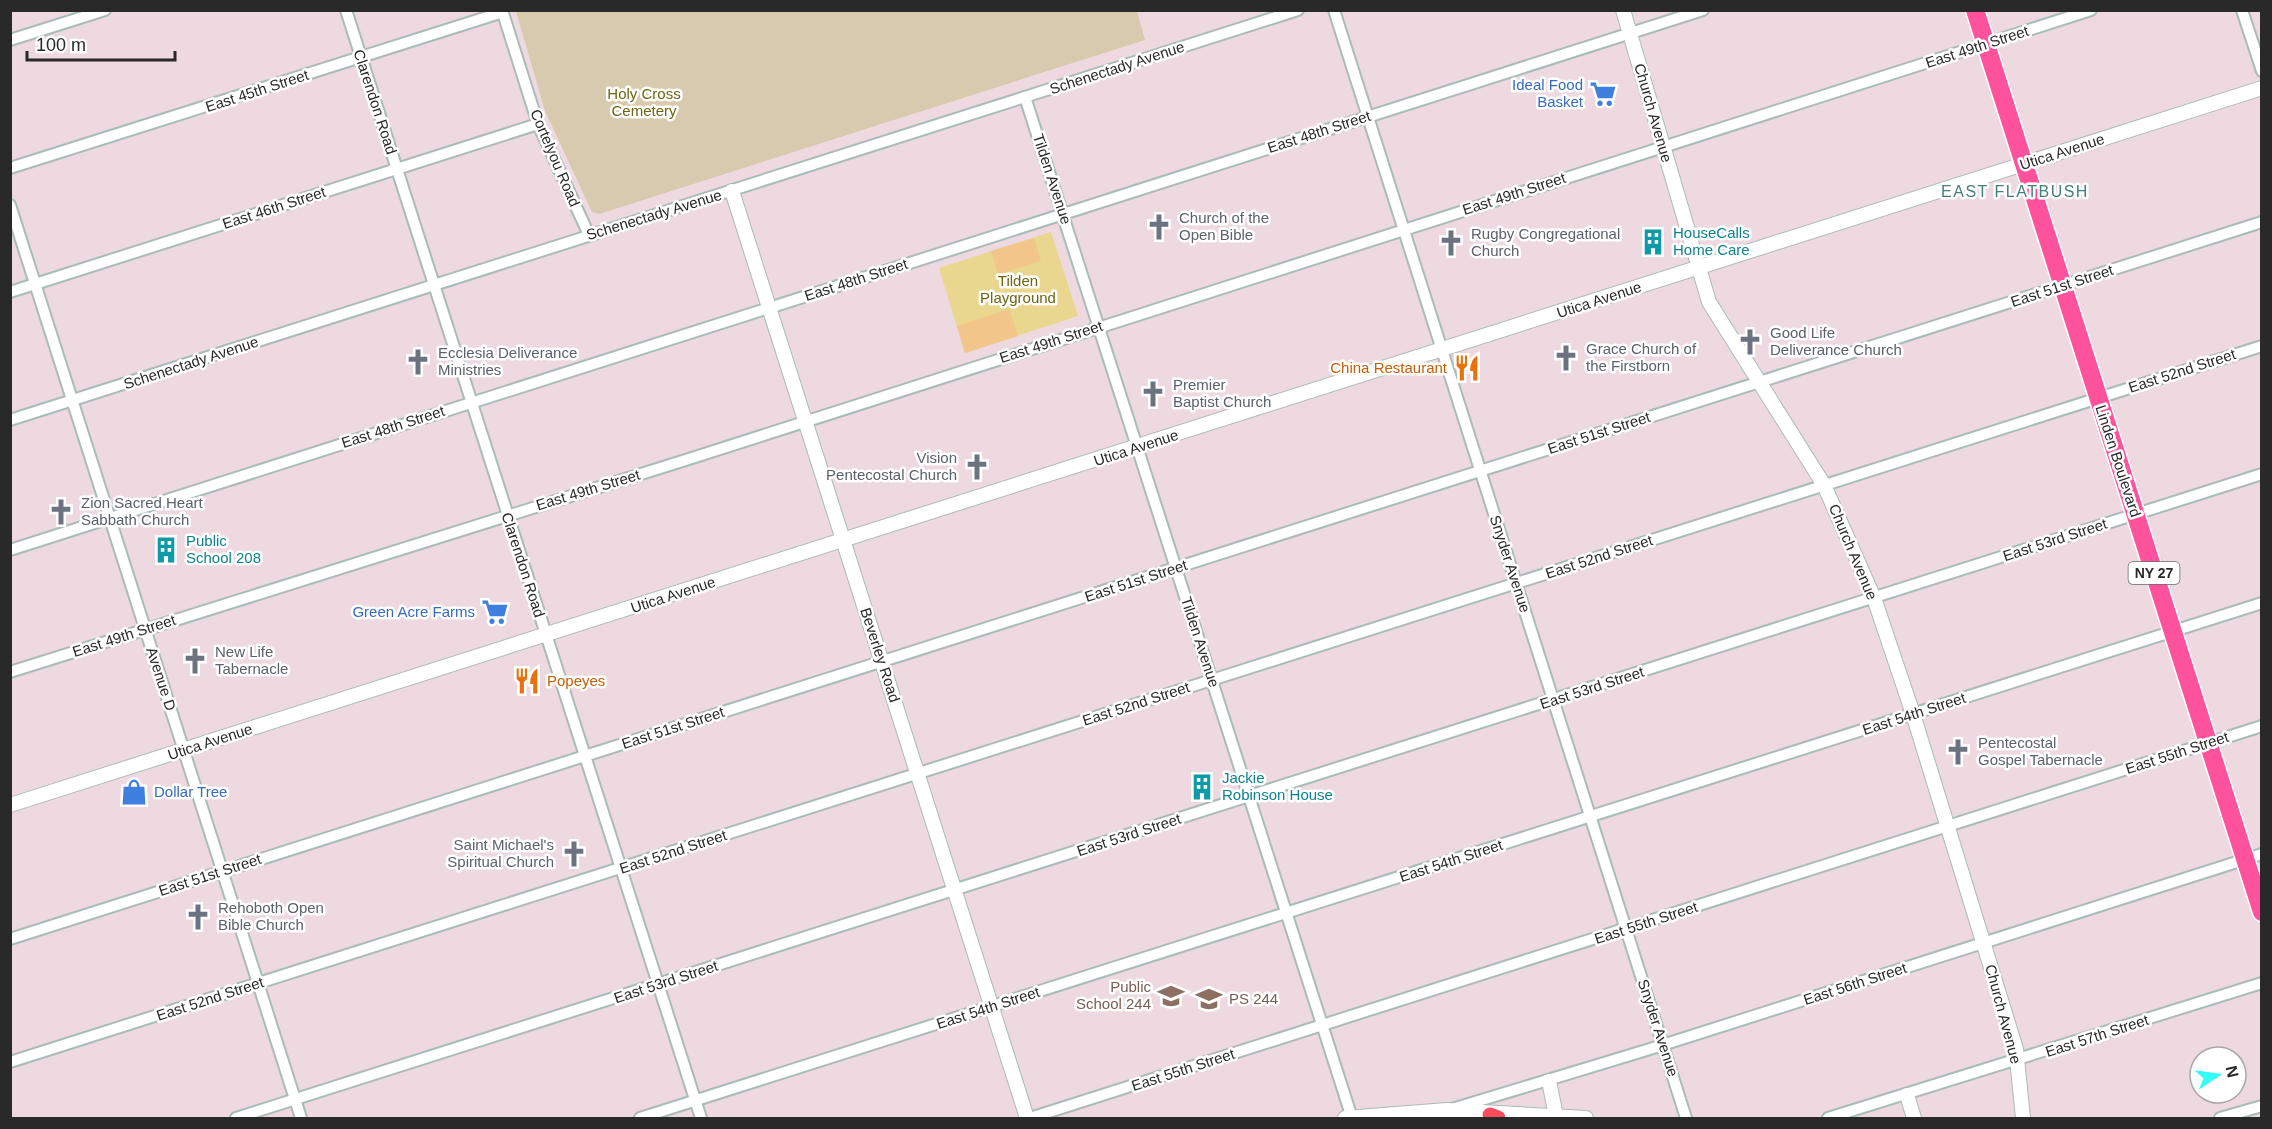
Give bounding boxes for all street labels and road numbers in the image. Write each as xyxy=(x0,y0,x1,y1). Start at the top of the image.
street label: East 49th Street xyxy=(1923,22,2031,71)
street label: Schenectady Avenue xyxy=(1047,38,1186,97)
street label: Clarendon Road xyxy=(351,47,400,156)
street label: Church Avenue xyxy=(1631,61,1676,164)
street label: East 45th Street xyxy=(203,66,311,115)
street label: Cortelyou Road xyxy=(527,107,584,209)
street label: East 48th Street xyxy=(1265,107,1373,156)
street label: Utica Avenue xyxy=(2017,130,2106,173)
street label: Tilden Avenue xyxy=(1030,131,1075,226)
street label: East 49th Street xyxy=(1460,169,1568,218)
street label: East 46th Street xyxy=(220,183,328,232)
street label: Schenectady Avenue xyxy=(584,186,724,243)
street label: East 48th Street xyxy=(802,255,910,304)
street label: East 51st Street xyxy=(2008,261,2116,310)
street label: Utica Avenue xyxy=(1554,278,1643,321)
street label: East 49th Street xyxy=(997,317,1105,366)
street label: Schenectady Avenue xyxy=(121,333,260,392)
street label: East 52nd Street xyxy=(2126,345,2238,396)
street label: East 48th Street xyxy=(339,402,447,451)
street label: Linden Boulevard xyxy=(2092,403,2145,519)
street label: East 51st Street xyxy=(1545,408,1653,457)
street label: Utica Avenue xyxy=(1091,426,1180,469)
street label: East 49th Street xyxy=(534,465,643,513)
street label: Church Avenue xyxy=(1826,501,1881,602)
street label: Clarendon Road xyxy=(499,510,548,619)
street label: Snyder Avenue xyxy=(1487,513,1534,615)
street label: East 53rd Street xyxy=(2001,514,2110,564)
street label: East 52nd Street xyxy=(1543,531,1655,582)
street label: East 51st Street xyxy=(1082,556,1190,605)
road number: NY 27 xyxy=(2128,562,2180,584)
street label: Utica Avenue xyxy=(628,573,717,616)
street label: Tilden Avenue xyxy=(1178,594,1223,689)
street label: Beverley Road xyxy=(857,605,904,704)
street label: East 49th Street xyxy=(70,611,178,660)
street label: Avenue D xyxy=(143,645,180,713)
street label: East 53rd Street xyxy=(1538,662,1647,712)
street label: East 52nd Street xyxy=(1080,678,1192,729)
street label: East 54th Street xyxy=(1860,689,1968,738)
street label: East 51st Street xyxy=(619,703,727,752)
street label: Utica Avenue xyxy=(165,720,254,763)
street label: East 55th Street xyxy=(2123,728,2231,777)
street label: East 53rd Street xyxy=(1075,809,1184,859)
street label: East 52nd Street xyxy=(617,826,729,877)
street label: East 54th Street xyxy=(1397,836,1505,885)
street label: East 51st Street xyxy=(156,850,264,899)
street label: East 55th Street xyxy=(1592,898,1700,947)
street label: East 53rd Street xyxy=(612,956,721,1006)
street label: East 56th Street xyxy=(1801,959,1909,1008)
street label: Church Avenue xyxy=(1982,962,2025,1065)
street label: East 52nd Street xyxy=(154,973,266,1024)
street label: Snyder Avenue xyxy=(1635,977,1682,1079)
street label: East 54th Street xyxy=(934,983,1042,1032)
street label: East 57th Street xyxy=(2043,1011,2151,1060)
street label: East 55th Street xyxy=(1129,1045,1237,1094)

